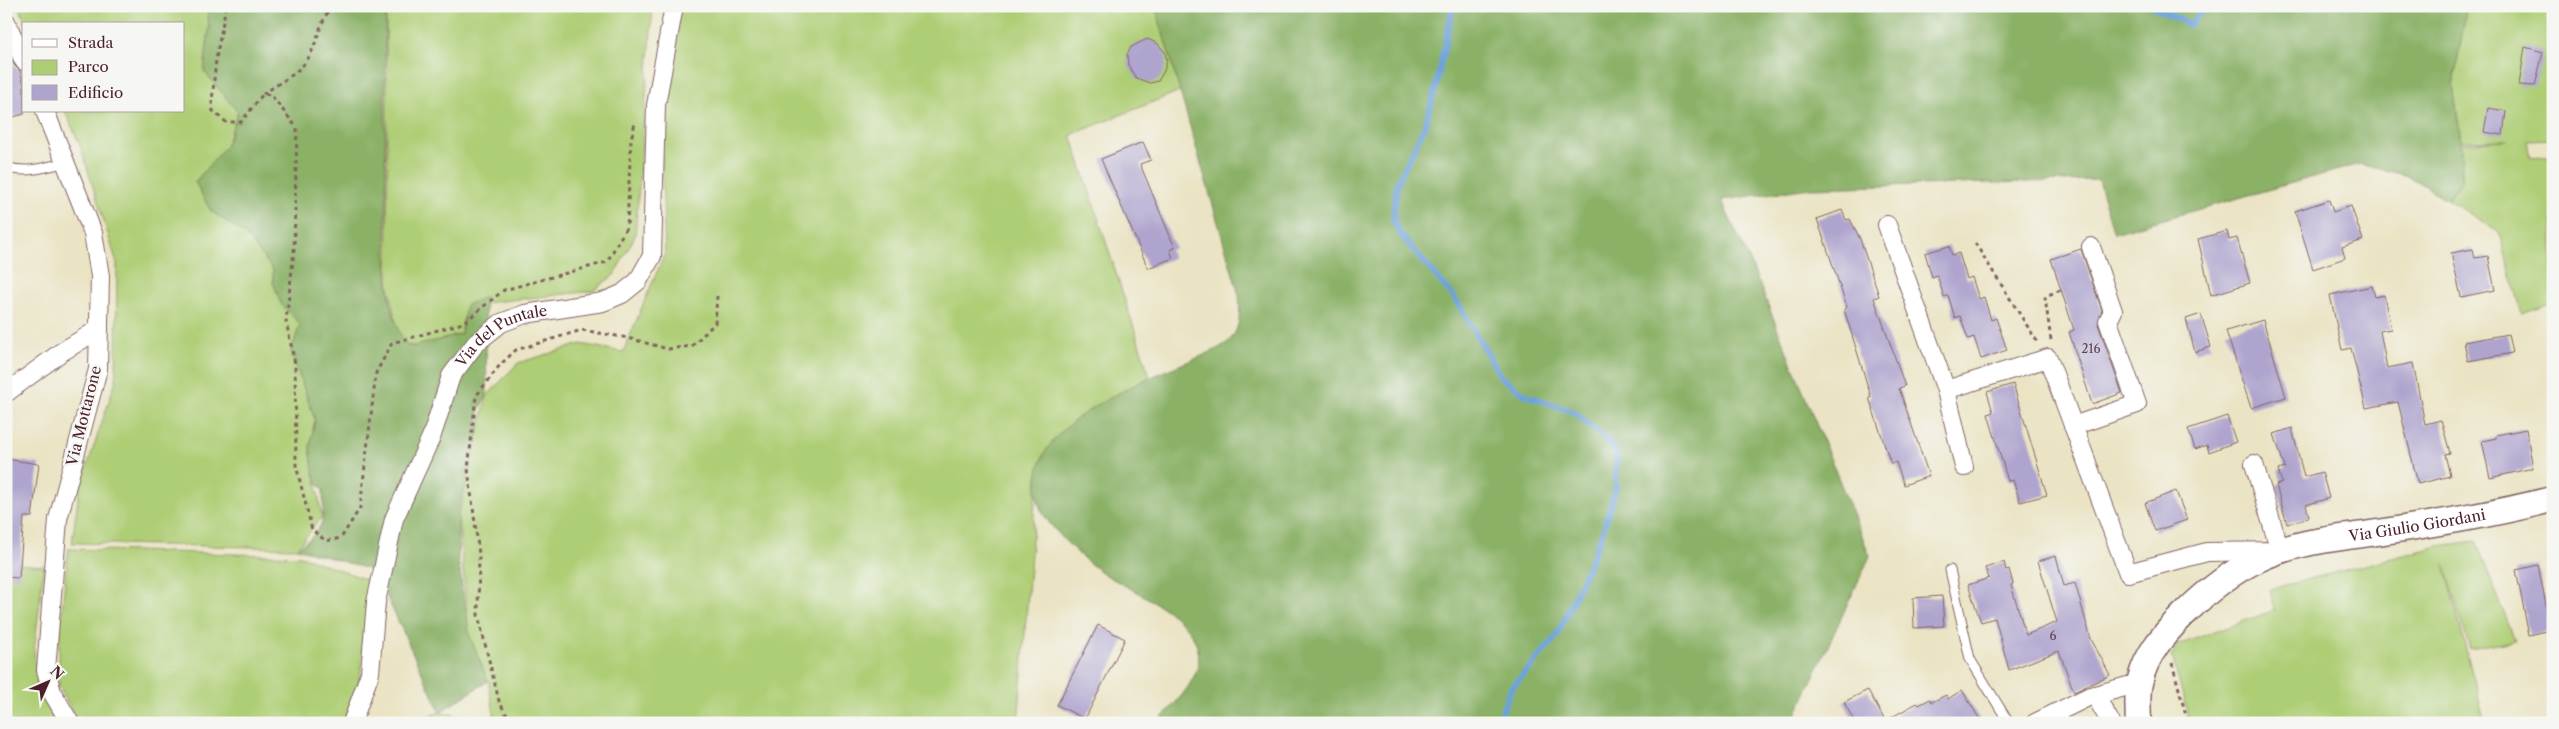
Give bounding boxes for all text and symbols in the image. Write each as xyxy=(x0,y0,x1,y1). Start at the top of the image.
legend xyxy=(22,22,185,112)
text: Strada xyxy=(68,33,114,52)
text: Parco xyxy=(68,57,109,76)
text: Edificio xyxy=(68,83,123,102)
street label: Via del Puntale xyxy=(451,301,548,371)
house number: 216 xyxy=(2082,341,2100,356)
street label: Via Mottarone xyxy=(62,364,105,469)
street label: Via Giulio Giordani xyxy=(2346,504,2487,545)
house number: 6 xyxy=(2049,628,2057,643)
north arrow xyxy=(22,656,72,706)
text: N xyxy=(47,662,68,683)

